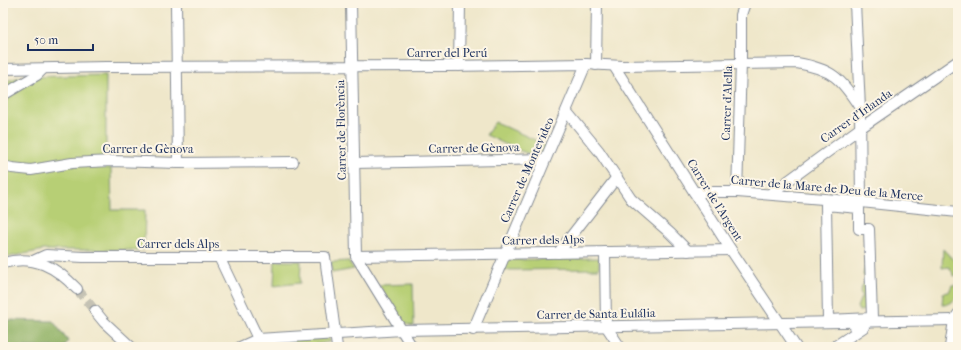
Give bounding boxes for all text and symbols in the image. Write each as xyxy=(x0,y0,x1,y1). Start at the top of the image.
scale bar xyxy=(28,26,93,52)
text: 50 m xyxy=(34,33,58,47)
street label: Carrer del Perú xyxy=(407,46,487,60)
street label: Carrer d'Alella xyxy=(719,65,735,141)
street label: Carrer de Florència xyxy=(333,79,349,180)
street label: Carrer d'Irlanda xyxy=(818,86,895,146)
street label: Carrer de Montevideo xyxy=(497,115,557,225)
street label: Carrer de Gènova xyxy=(428,140,520,156)
street label: Carrer de Gènova xyxy=(102,142,194,156)
street label: Carrer de l'Argent xyxy=(684,156,746,244)
street label: Carrer de la Mare de Deu de la Merce xyxy=(730,173,924,203)
street label: Carrer dels Alps xyxy=(502,232,585,248)
street label: Carrer dels Alps xyxy=(137,237,220,251)
street label: Carrer de Santa Eulália xyxy=(536,306,656,322)

